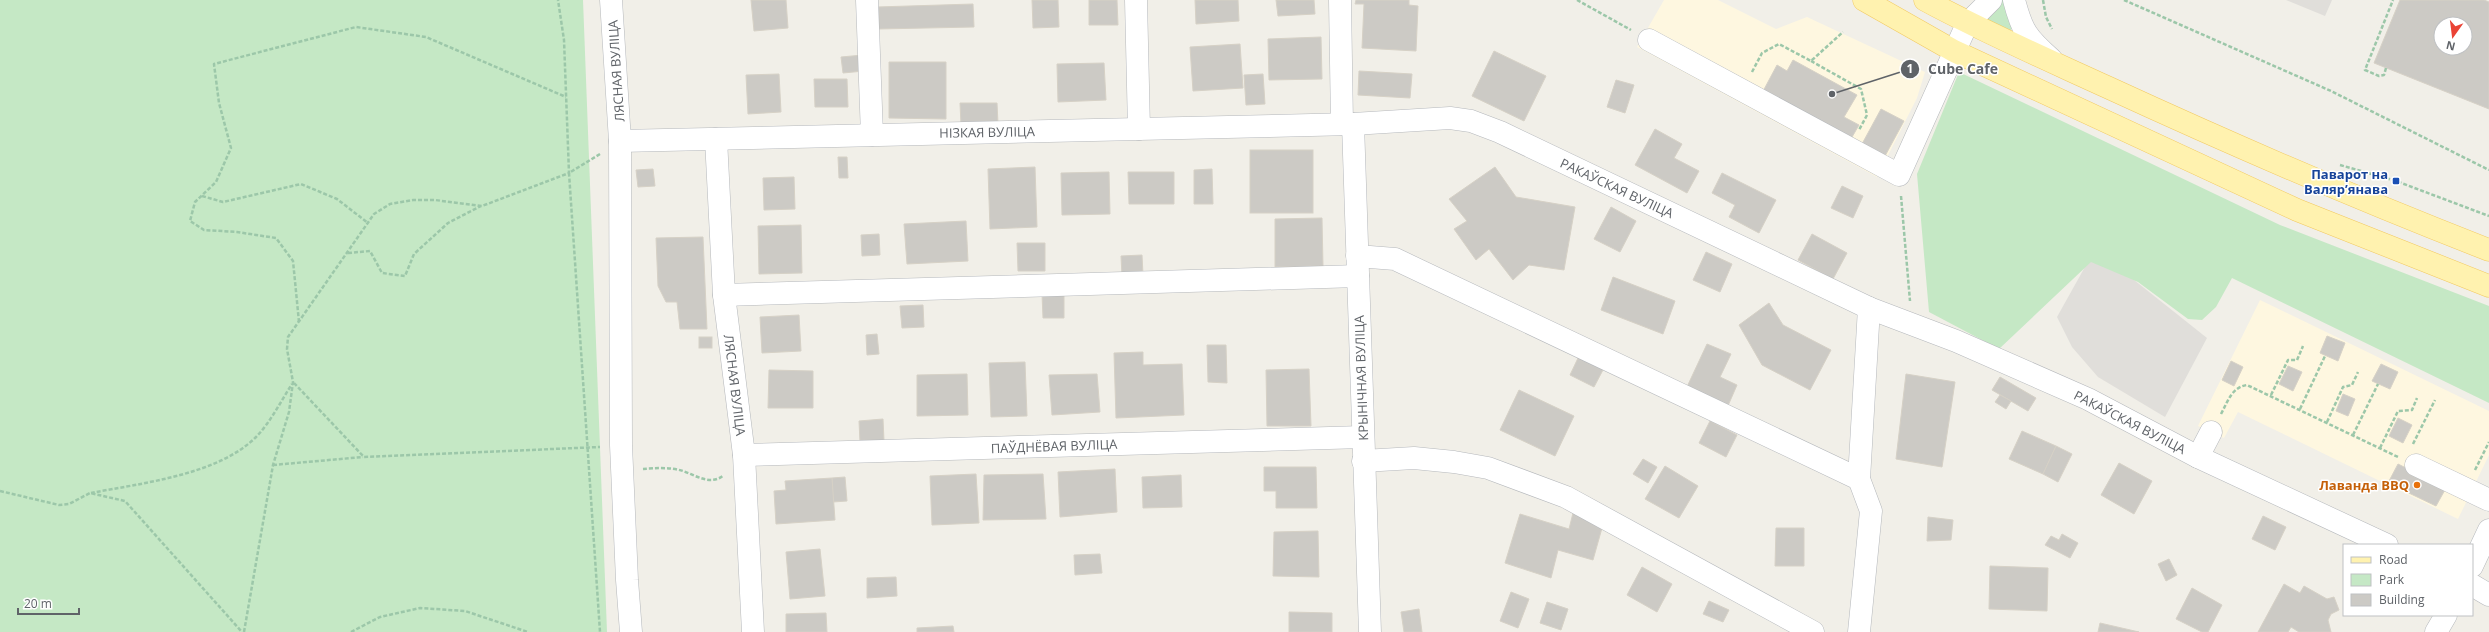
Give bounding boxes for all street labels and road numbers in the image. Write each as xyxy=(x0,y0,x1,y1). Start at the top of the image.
street label: ЛЯСНАЯ ВУЛІЦА xyxy=(603,19,629,122)
street label: НІЗКАЯ ВУЛІЦА xyxy=(939,122,1036,142)
street label: РАКАЎСКАЯ ВУЛІЦА xyxy=(1557,154,1677,223)
street label: КРЫНІЧНАЯ ВУЛІЦА xyxy=(1350,314,1372,441)
street label: ЛЯСНАЯ ВУЛІЦА xyxy=(720,333,750,437)
street label: РАКАЎСКАЯ ВУЛІЦА xyxy=(2071,386,2190,458)
street label: ПАЎДНЁВАЯ ВУЛІЦА xyxy=(990,435,1118,457)

